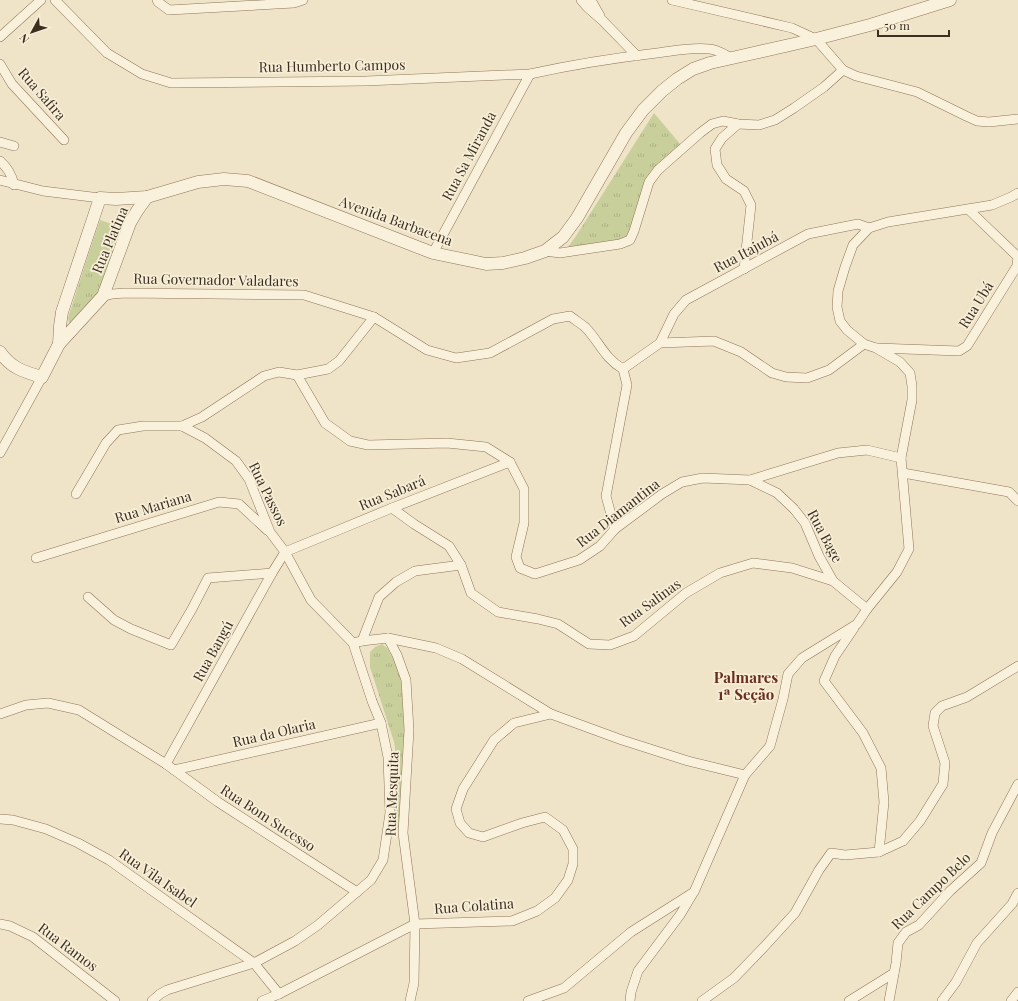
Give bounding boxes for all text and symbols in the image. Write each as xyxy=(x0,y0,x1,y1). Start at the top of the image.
north arrow xyxy=(12,12,52,52)
scale bar xyxy=(878,12,949,38)
text: 50 m xyxy=(884,17,910,33)
text: N xyxy=(16,31,32,47)
street label: Rua Humberto Campos xyxy=(258,55,406,76)
street label: Rua Safira xyxy=(14,63,71,124)
street label: Rua Sa Miranda xyxy=(437,108,500,204)
street label: Avenida Barbacena xyxy=(336,191,455,250)
street label: Rua Platina xyxy=(87,203,132,276)
street label: Rua Itajubá xyxy=(710,227,782,277)
street label: Rua Governador Valadares xyxy=(133,269,299,290)
street label: Rua Ubá xyxy=(954,278,997,332)
street label: Rua Passos xyxy=(245,459,292,529)
street label: Rua Sabará xyxy=(356,471,428,514)
street label: Rua Diamantina xyxy=(572,474,663,551)
street label: Rua Mariana xyxy=(112,486,194,527)
street label: Rua Bage xyxy=(804,506,847,566)
street label: Rua Salinas xyxy=(615,574,684,631)
street label: Rua Bangú xyxy=(188,617,237,685)
district label: Palmares 1ª Seção xyxy=(714,667,778,704)
street label: Rua da Olaria xyxy=(231,714,317,751)
street label: Rua Mesquita xyxy=(381,751,402,837)
street label: Rua Bom Sucesso xyxy=(217,780,320,856)
street label: Rua Vila Isabel xyxy=(116,844,201,911)
street label: Rua Campo Belo xyxy=(887,848,975,933)
street label: Rua Colatina xyxy=(433,893,515,918)
street label: Rua Ramos xyxy=(35,918,102,975)

